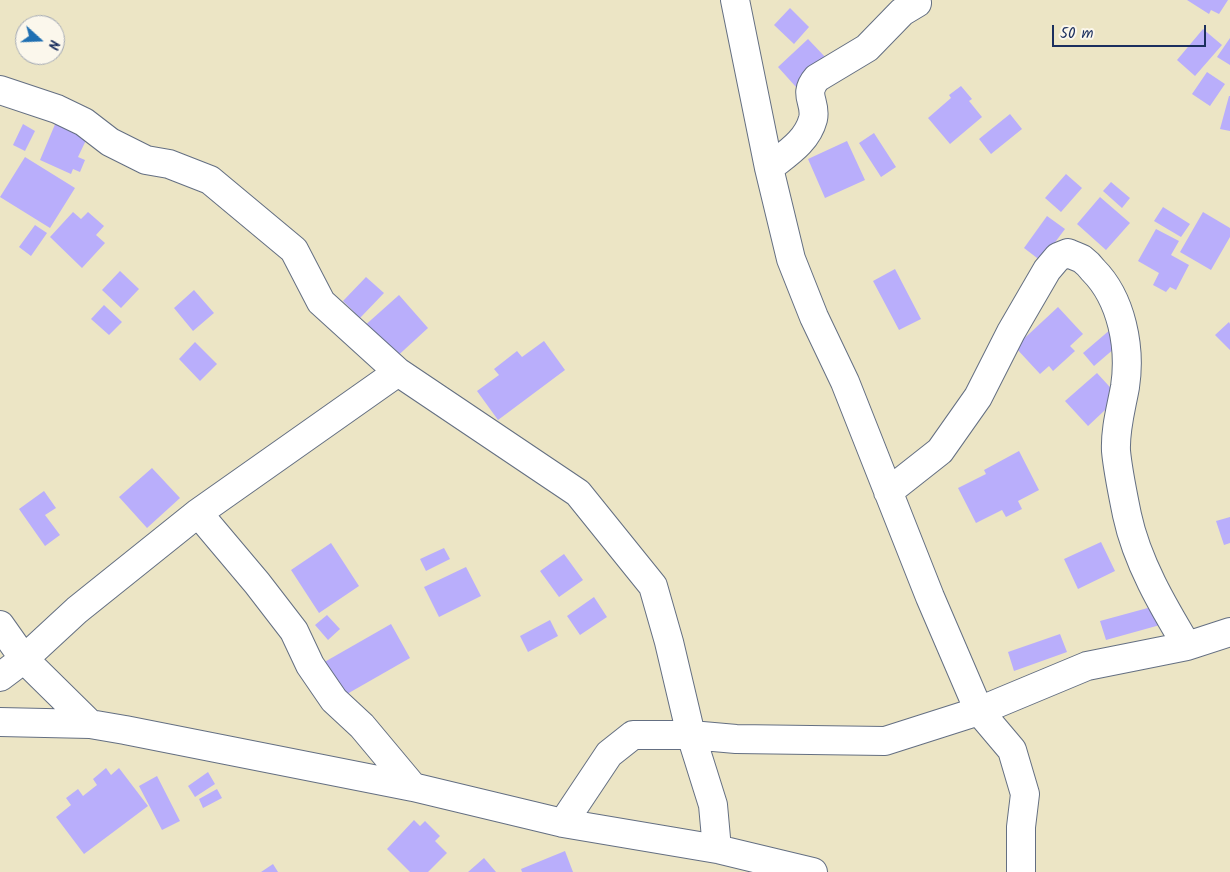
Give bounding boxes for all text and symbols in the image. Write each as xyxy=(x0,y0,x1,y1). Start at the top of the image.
north arrow xyxy=(15,15,65,65)
scale bar xyxy=(1055,15,1209,47)
text: 50 m xyxy=(1060,22,1094,46)
text: N xyxy=(41,37,65,53)

